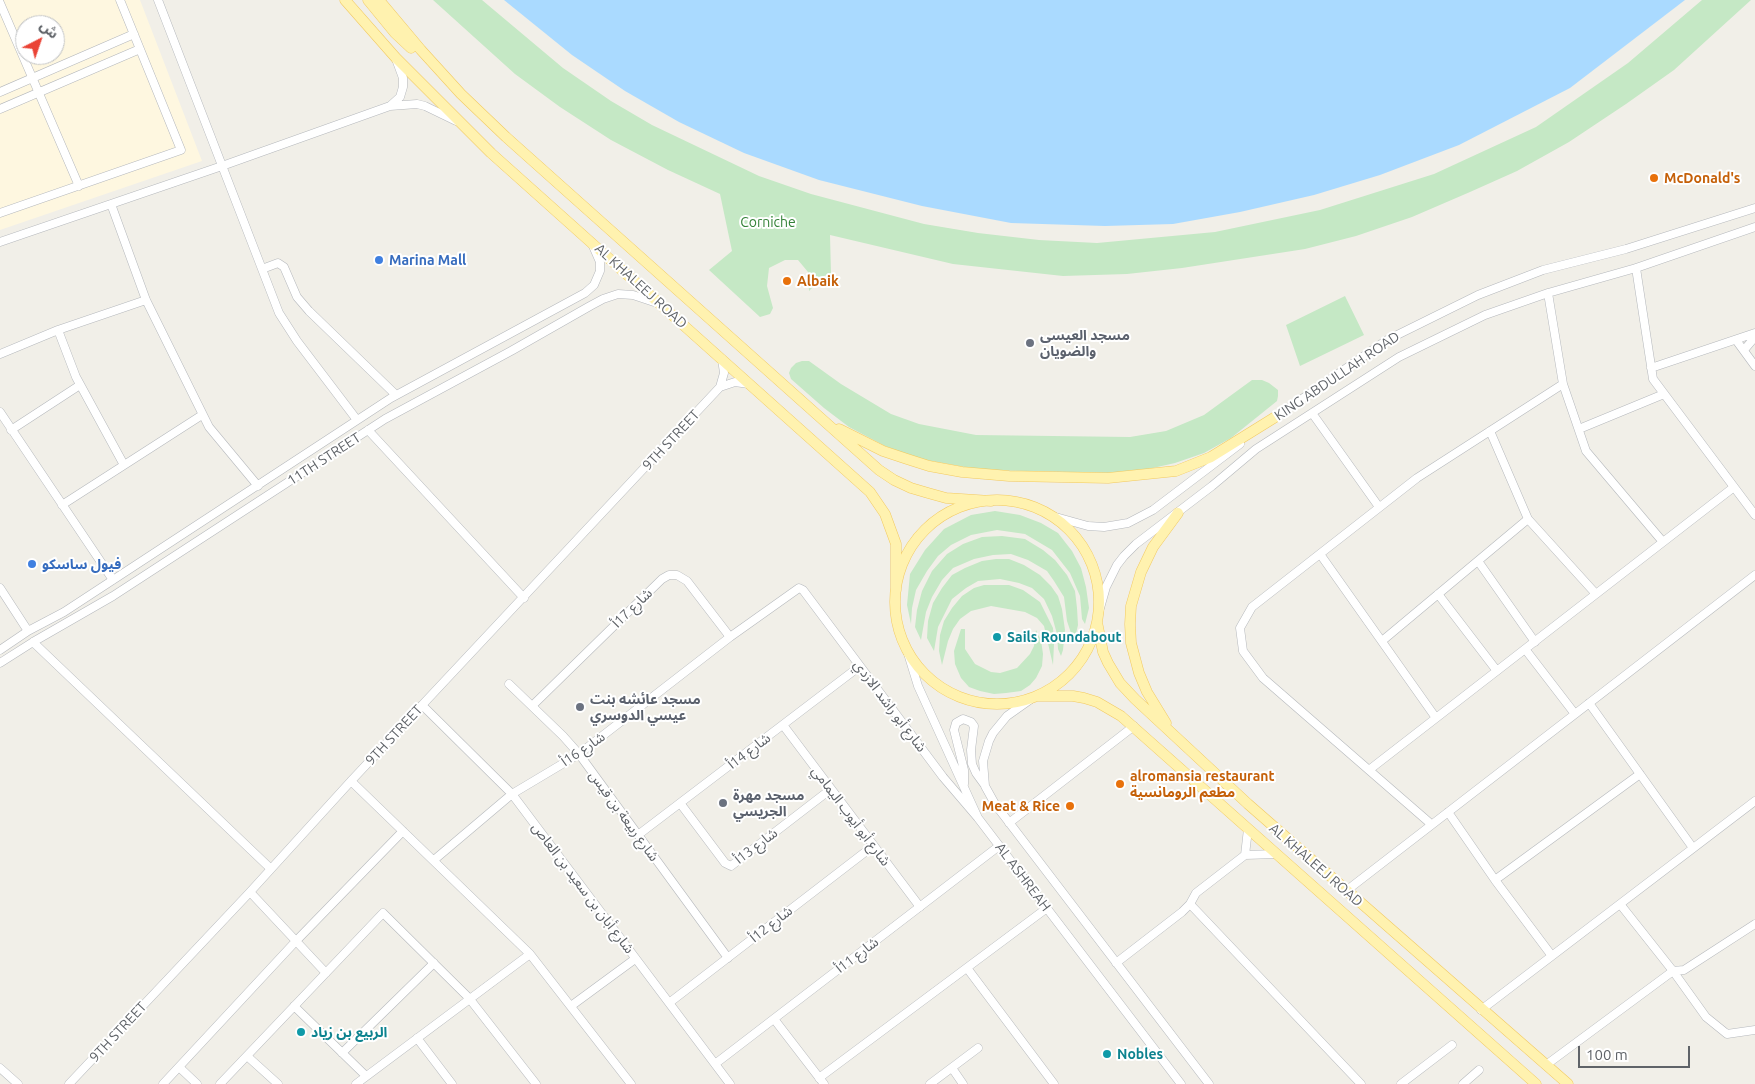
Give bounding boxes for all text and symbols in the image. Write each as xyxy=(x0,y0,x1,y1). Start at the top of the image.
north arrow xyxy=(15,15,65,65)
text: ش xyxy=(37,17,62,42)
place label: McDonald's xyxy=(1664,170,1740,186)
marker: McDonald's xyxy=(1648,172,1660,184)
park label: Corniche xyxy=(740,214,796,230)
street label: AL KHALEEJ ROAD xyxy=(591,240,691,332)
place label: Marina Mall xyxy=(389,252,466,268)
marker: Marina Mall xyxy=(373,254,385,266)
place label: Albaik xyxy=(797,273,839,289)
marker: Albaik xyxy=(781,275,793,287)
place label: مسجد العيسى والضويان xyxy=(1040,327,1130,360)
street label: KING ABDULLAH ROAD xyxy=(1271,328,1403,424)
marker: مسجد العيسى والضويان xyxy=(1024,337,1036,349)
street label: 9TH STREET xyxy=(639,406,703,474)
street label: 11TH STREET xyxy=(284,429,364,489)
place label: فيول ساسكو xyxy=(42,556,121,572)
marker: فيول ساسكو xyxy=(26,558,38,570)
street label: شارع 17أ xyxy=(608,585,656,631)
place label: Sails Roundabout xyxy=(1007,629,1121,645)
marker: Sails Roundabout xyxy=(991,631,1003,643)
street label: شارع أبو راشد الازدي xyxy=(850,657,930,755)
place label: مسجد عائشه بنت عيسي الدوسري xyxy=(590,691,701,724)
street label: 9TH STREET xyxy=(362,701,426,769)
marker: مسجد عائشه بنت عيسي الدوسري xyxy=(574,701,586,713)
street label: شارع 16أ xyxy=(558,728,608,770)
street label: شارع 14أ xyxy=(724,729,774,773)
street label: شارع أبو أيوب اليمامي xyxy=(808,763,894,869)
street label: شارع ربيعة بن قيس xyxy=(585,767,663,865)
place label: alromansia restaurant مطعم الرومانسية xyxy=(1130,768,1275,800)
marker: alromansia restaurant مطعم الرومانسية xyxy=(1114,778,1126,790)
place label: مسجد مهرة الجريسي xyxy=(733,787,804,820)
marker: مسجد مهرة الجريسي xyxy=(717,797,729,809)
place label: Meat & Rice xyxy=(982,798,1060,814)
marker: Meat & Rice xyxy=(1064,800,1076,812)
street label: شارع أبان بن سعيد بن العاص xyxy=(528,819,638,957)
street label: AL KHALEEJ ROAD xyxy=(1266,820,1366,910)
street label: شارع 13أ xyxy=(731,824,781,868)
street label: AL ASHREAH xyxy=(992,839,1054,915)
street label: شارع 12أ xyxy=(746,902,796,946)
street label: شارع 11أ xyxy=(832,933,882,977)
street label: 9TH STREET xyxy=(86,998,150,1066)
place label: الربيع بن زياد xyxy=(311,1024,387,1040)
marker: الربيع بن زياد xyxy=(295,1026,307,1038)
scale bar xyxy=(1580,1036,1692,1068)
place label: Nobles xyxy=(1117,1046,1163,1062)
text: 100 m xyxy=(1586,1046,1628,1063)
marker: Nobles xyxy=(1101,1048,1113,1060)

